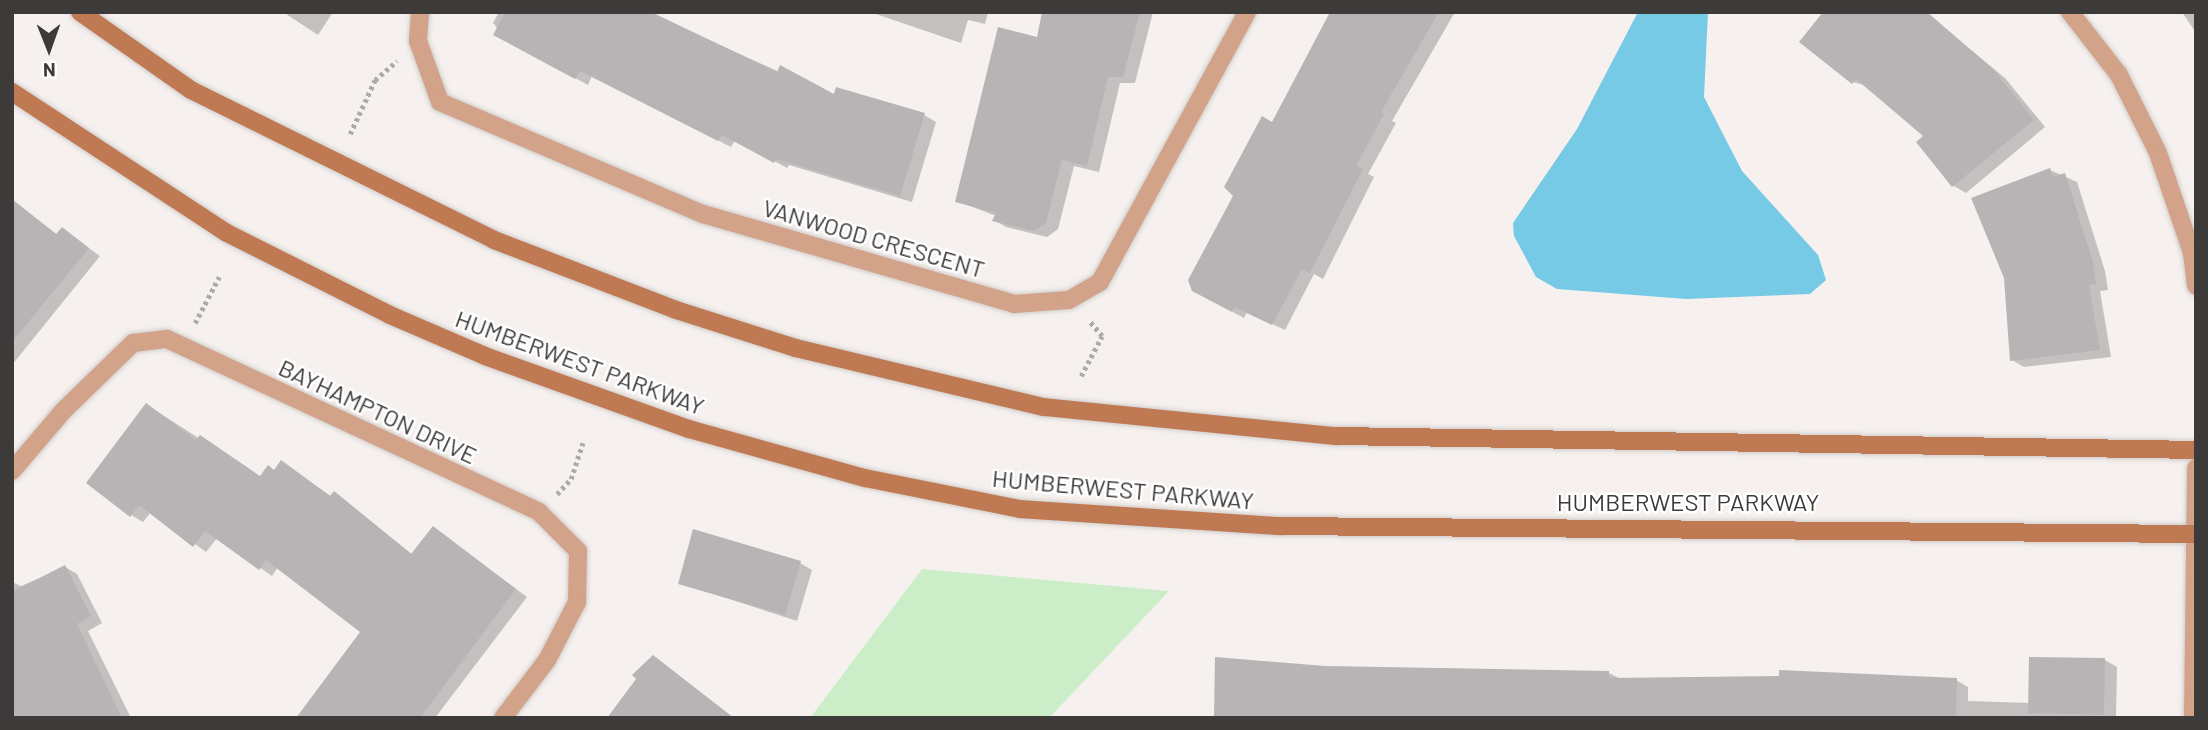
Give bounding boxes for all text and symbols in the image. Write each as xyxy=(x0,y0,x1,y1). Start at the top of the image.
north arrow xyxy=(14,14,84,84)
text: N xyxy=(43,59,56,82)
street label: VANWOOD CRESCENT xyxy=(760,193,988,283)
street label: HUMBERWEST PARKWAY xyxy=(452,304,708,420)
street label: BAYHAMPTON DRIVE xyxy=(274,352,482,470)
street label: HUMBERWEST PARKWAY xyxy=(991,463,1255,515)
street label: HUMBERWEST PARKWAY xyxy=(1557,488,1819,516)

